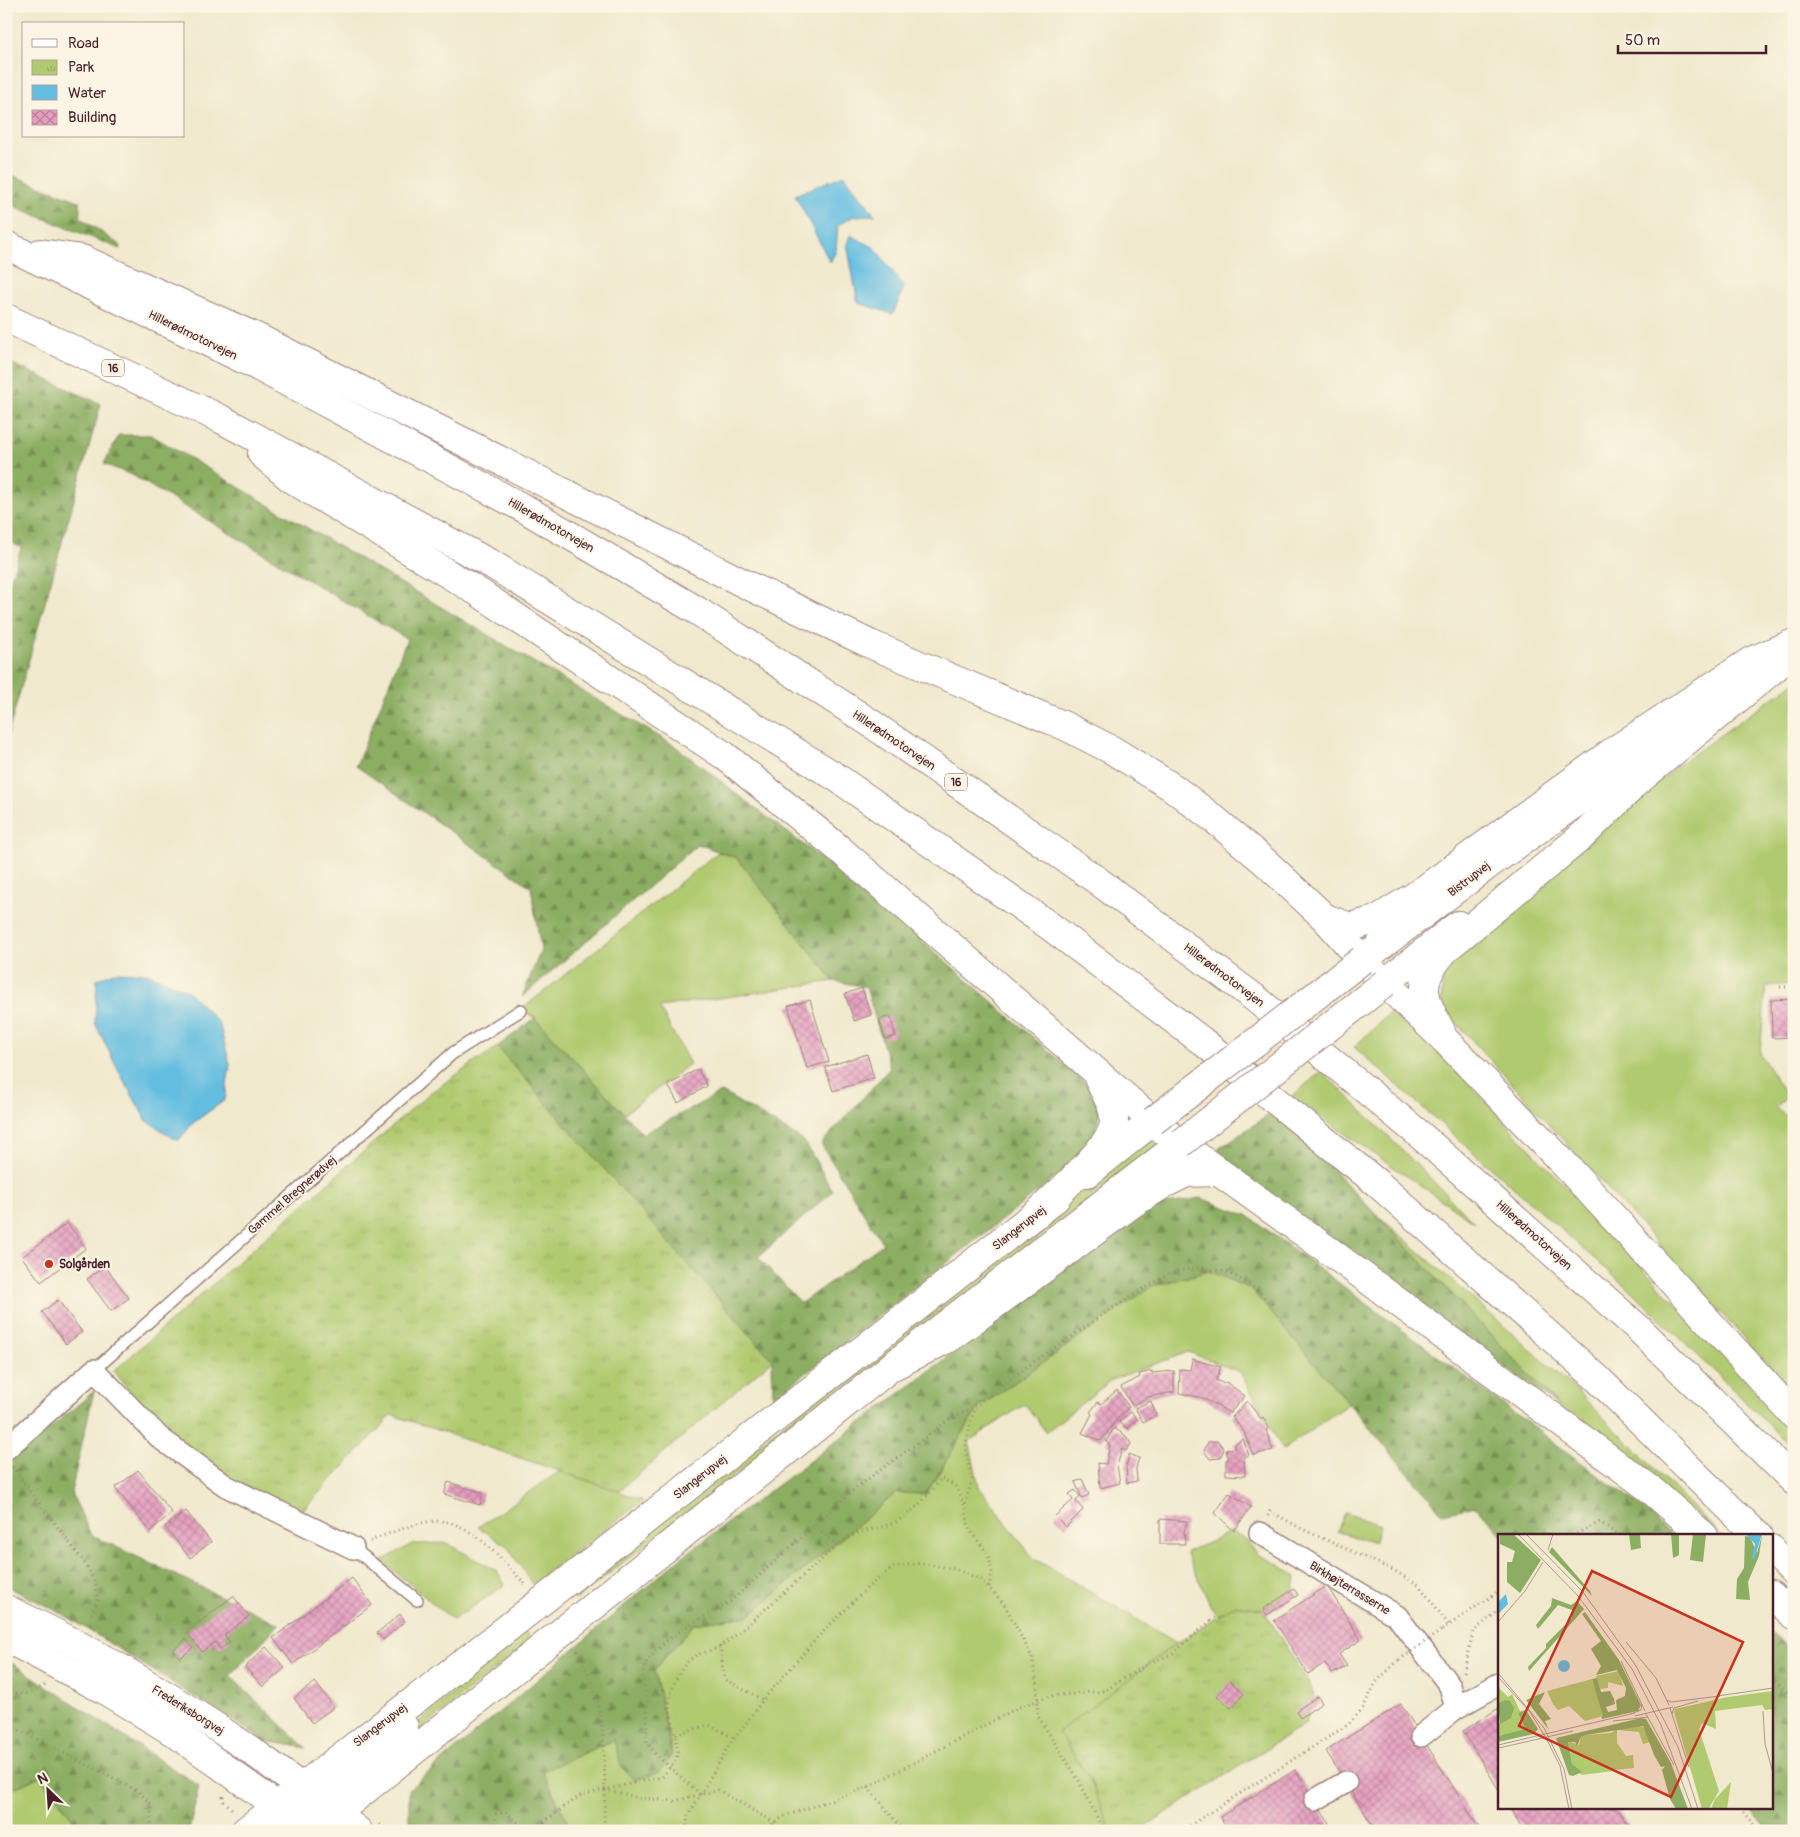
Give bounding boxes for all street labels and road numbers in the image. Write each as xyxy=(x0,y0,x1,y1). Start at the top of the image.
street label: Hillerødmotorvejen xyxy=(146,307,240,364)
road number: 16 xyxy=(102,359,124,376)
street label: Hillerødmotorvejen xyxy=(505,495,597,556)
street label: Hillerødmotorvejen xyxy=(849,707,938,774)
road number: 16 xyxy=(945,774,967,790)
street label: Bistrupvej xyxy=(1445,858,1494,900)
street label: Hillerødmotorvejen xyxy=(1180,940,1267,1011)
street label: Gammel Bregnerødvej xyxy=(245,1153,340,1238)
street label: Hillerødmotorvejen xyxy=(1493,1197,1575,1274)
street label: Slangerupvej xyxy=(990,1203,1049,1254)
street label: Slangerupvej xyxy=(671,1452,730,1503)
street label: Birkhøjterrasserne xyxy=(1307,1558,1393,1618)
street label: Frederiksborgvej xyxy=(149,1682,227,1739)
street label: Slangerupvej xyxy=(350,1700,411,1751)

